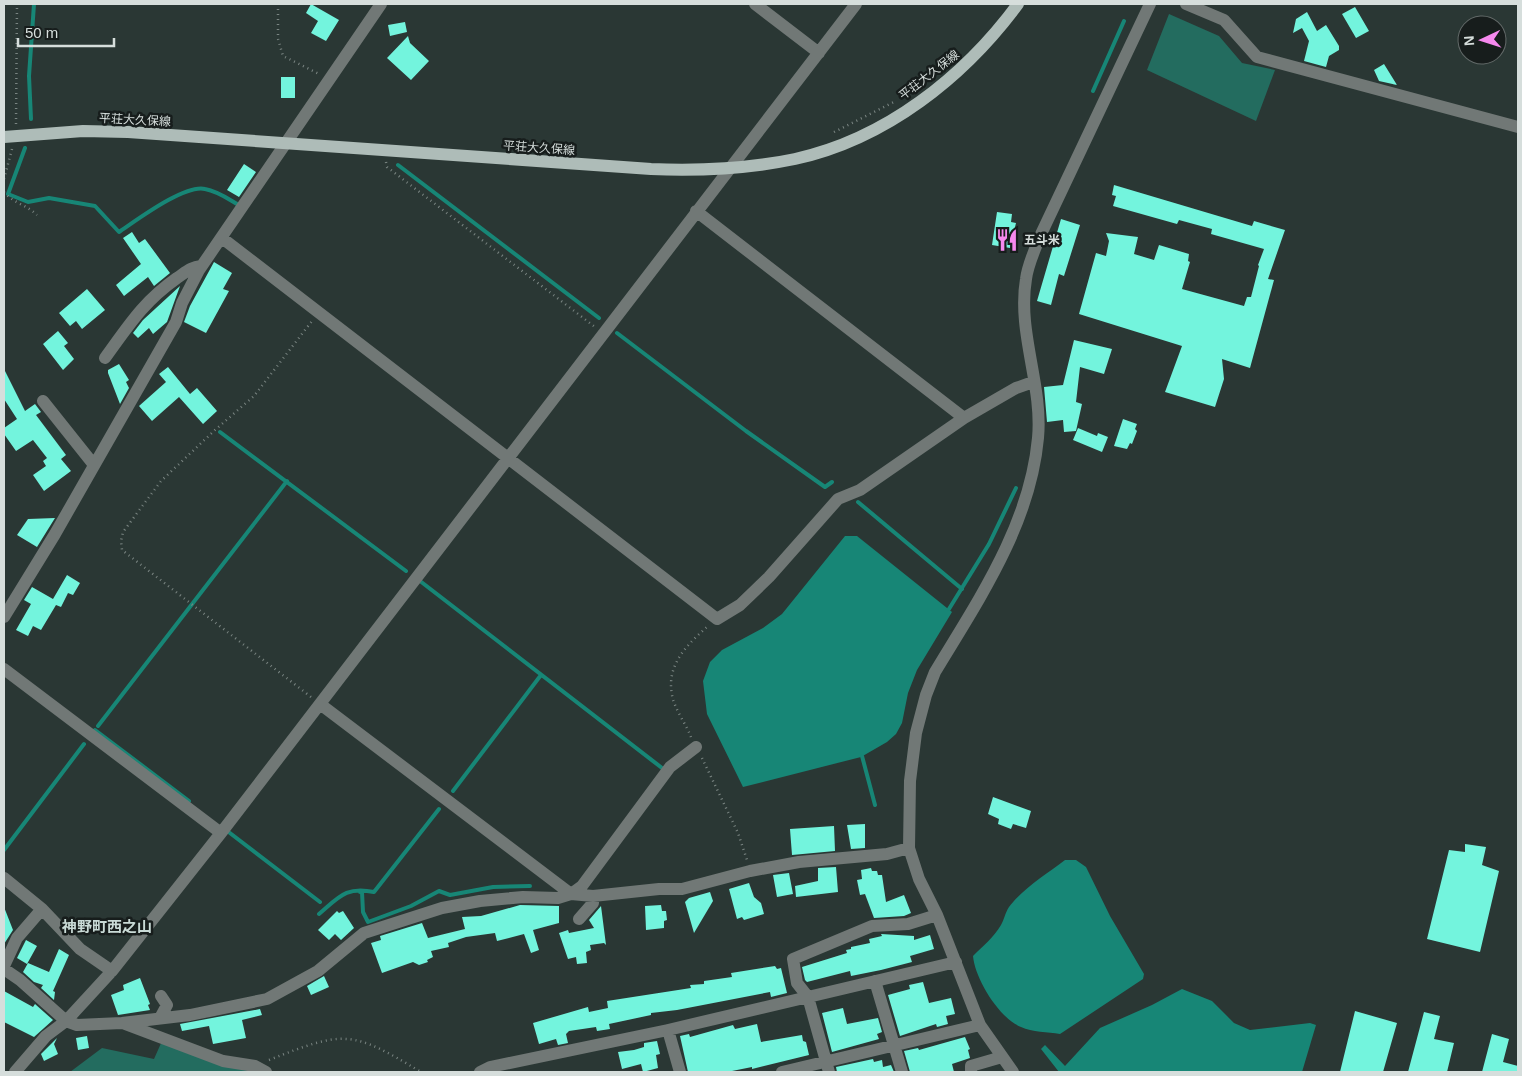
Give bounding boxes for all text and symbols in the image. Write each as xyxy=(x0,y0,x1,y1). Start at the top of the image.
scale bar xyxy=(18,15,114,47)
north arrow xyxy=(1457,15,1507,65)
text: 50 m xyxy=(25,24,58,41)
text: N xyxy=(1461,35,1477,47)
street label: 平荘大久保線 xyxy=(896,47,962,103)
street label: 平荘大久保線 xyxy=(99,111,171,129)
street label: 平荘大久保線 xyxy=(503,139,575,157)
restaurant icon: 五斗米 xyxy=(994,227,1020,253)
place label: 五斗米 xyxy=(1024,233,1060,247)
district label: 神野町西之山 xyxy=(61,918,152,935)

